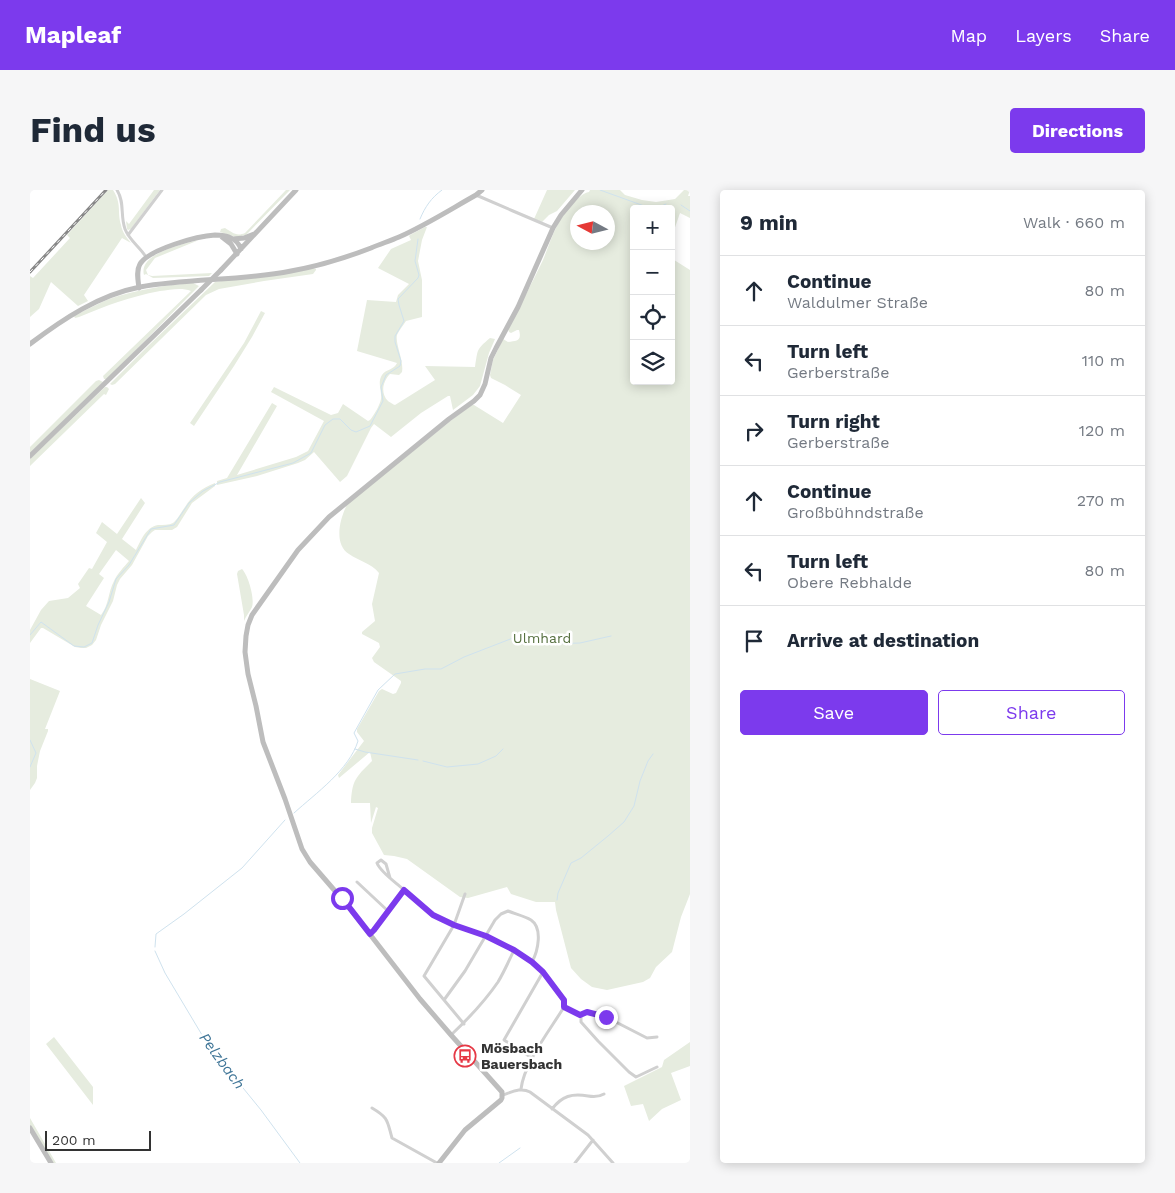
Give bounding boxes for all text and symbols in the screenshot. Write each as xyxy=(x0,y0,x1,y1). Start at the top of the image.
text: Mapleaf xyxy=(25,21,121,49)
text: Map xyxy=(950,25,987,46)
text: Layers xyxy=(1015,25,1072,46)
text: Share xyxy=(1100,25,1150,46)
button: Directions xyxy=(1010,108,1145,153)
text: Find us xyxy=(30,109,156,151)
north arrow xyxy=(570,205,615,250)
map controls xyxy=(630,205,675,385)
button: + xyxy=(630,205,675,250)
text: 9 min xyxy=(740,210,798,235)
text: Walk · 660 m xyxy=(1023,213,1125,232)
button: − xyxy=(630,250,675,295)
text: Continue xyxy=(787,270,871,293)
icon: ahead xyxy=(740,277,768,305)
text: 80 m xyxy=(1084,281,1125,300)
text: Waldulmer Straße xyxy=(787,293,928,312)
button: locate xyxy=(630,295,675,340)
button: layers xyxy=(630,340,675,385)
text: Turn left xyxy=(787,340,868,363)
icon: left xyxy=(740,347,768,375)
text: 110 m xyxy=(1082,351,1125,370)
text: Gerberstraße xyxy=(787,363,889,382)
text: Turn right xyxy=(787,410,880,433)
icon: right xyxy=(740,417,768,445)
text: 120 m xyxy=(1079,421,1125,440)
text: Gerberstraße xyxy=(787,433,889,452)
text: Continue xyxy=(787,480,871,503)
icon: ahead xyxy=(740,487,768,515)
text: 270 m xyxy=(1077,491,1125,510)
text: Großbühndstraße xyxy=(787,503,924,522)
text: Turn left xyxy=(787,550,868,573)
icon: left xyxy=(740,557,768,585)
text: 80 m xyxy=(1084,561,1125,580)
text: Obere Rebhalde xyxy=(787,573,912,592)
icon: arrive xyxy=(740,627,768,655)
text: Arrive at destination xyxy=(787,629,979,652)
park label: Ulmhard xyxy=(513,630,571,646)
button: Save xyxy=(740,690,928,735)
button: Share xyxy=(938,690,1125,735)
route start xyxy=(331,887,354,910)
route end xyxy=(595,1006,618,1029)
water label: Pelzbach xyxy=(196,1029,248,1093)
place label: Mösbach Bauersbach xyxy=(481,1040,562,1072)
bus stop icon: Mösbach Bauersbach xyxy=(453,1044,477,1068)
scale bar xyxy=(45,1128,151,1151)
text: 200 m xyxy=(52,1132,96,1148)

